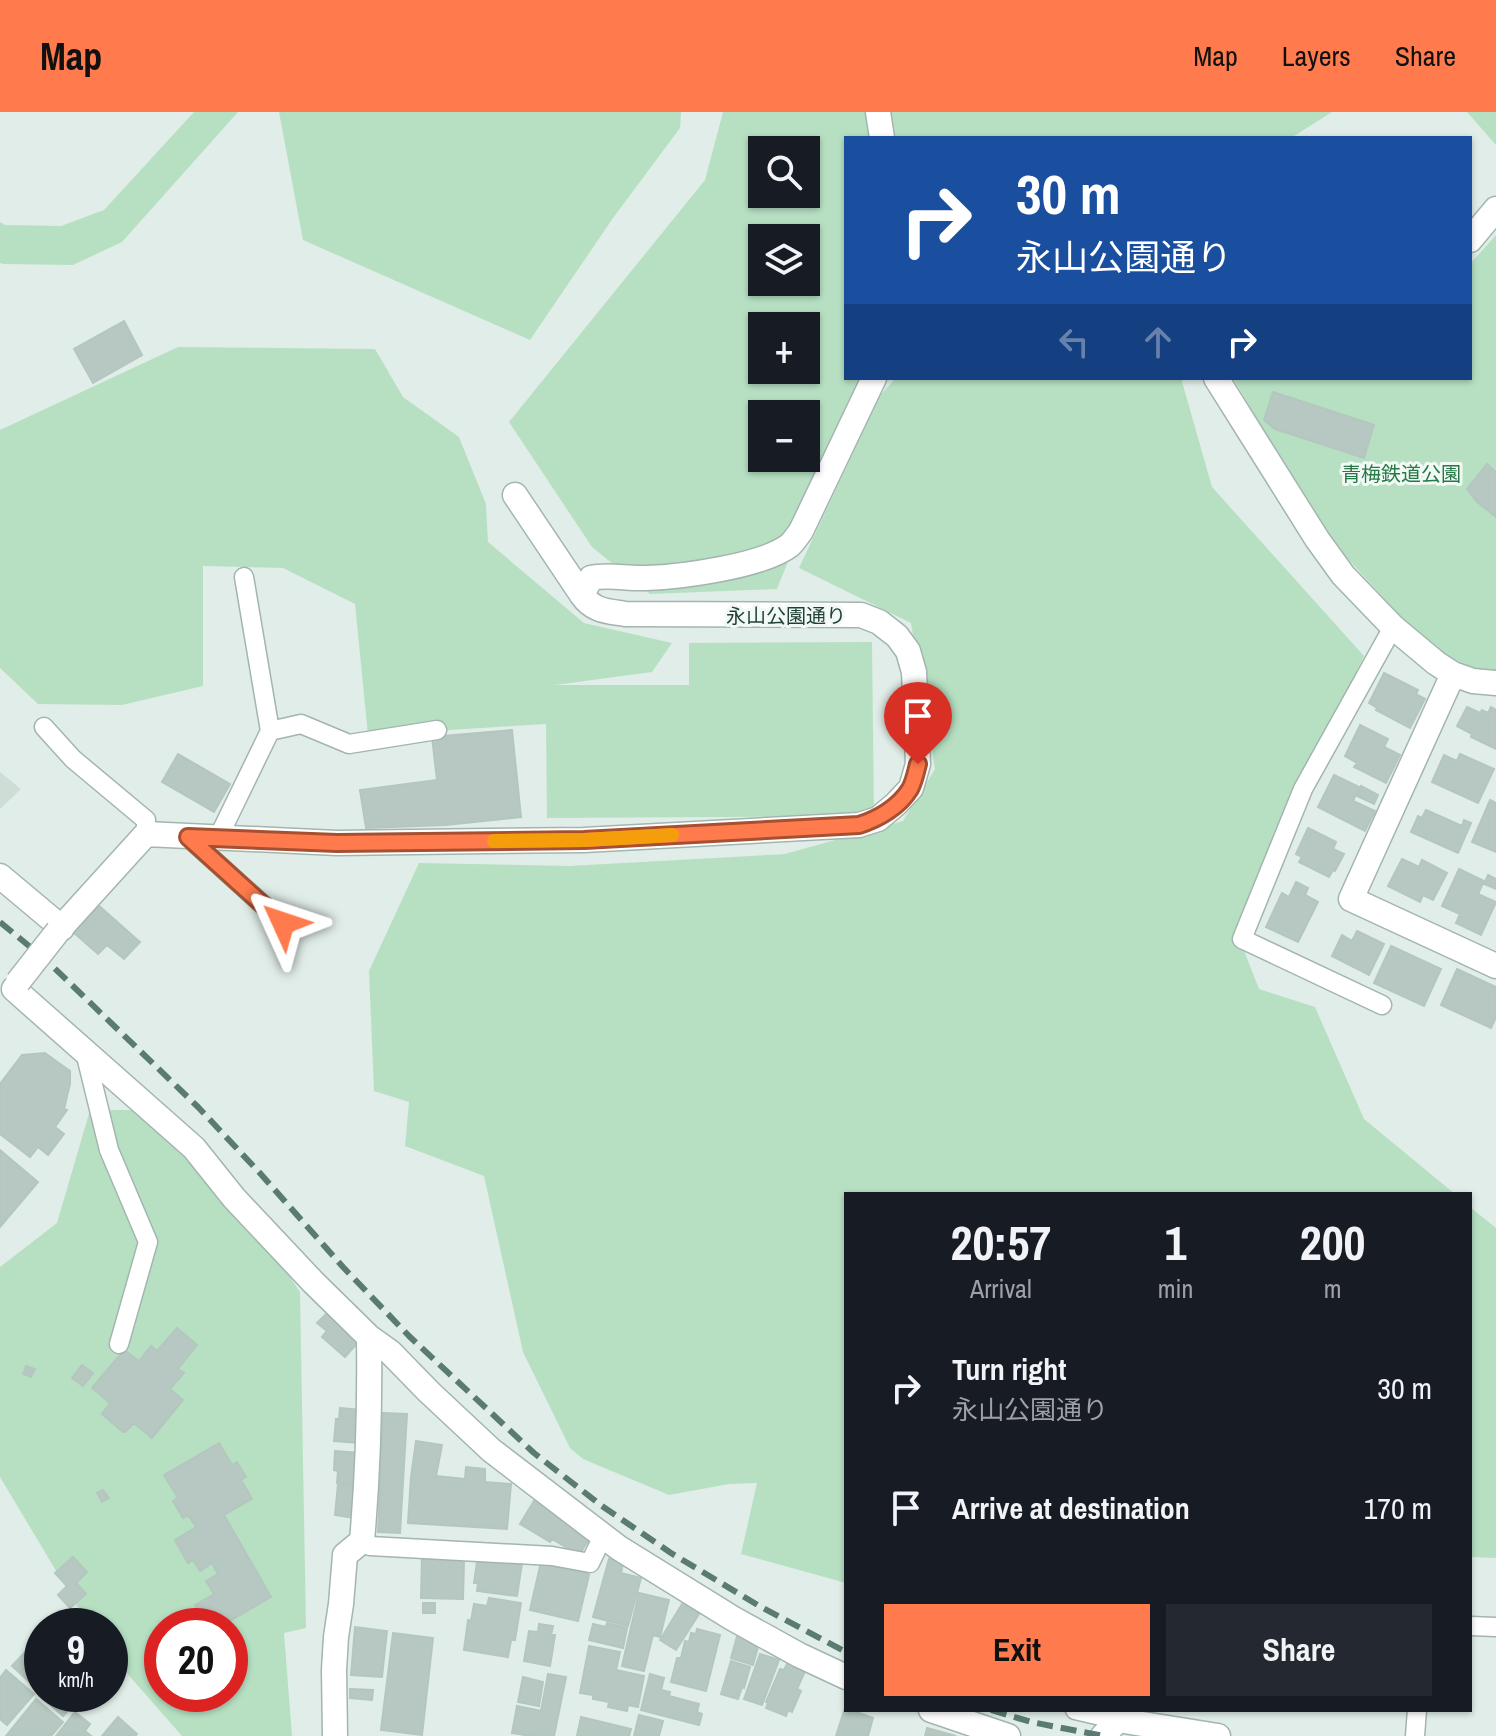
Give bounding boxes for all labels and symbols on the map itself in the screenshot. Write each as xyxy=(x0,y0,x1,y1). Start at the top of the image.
park label: 青梅鉄道公園 xyxy=(1341,460,1461,487)
street label: 永山公園通り xyxy=(726,602,846,629)
pin xyxy=(884,682,952,764)
position arrow xyxy=(241,881,325,965)
speed limit sign: 20 xyxy=(144,1608,248,1712)

